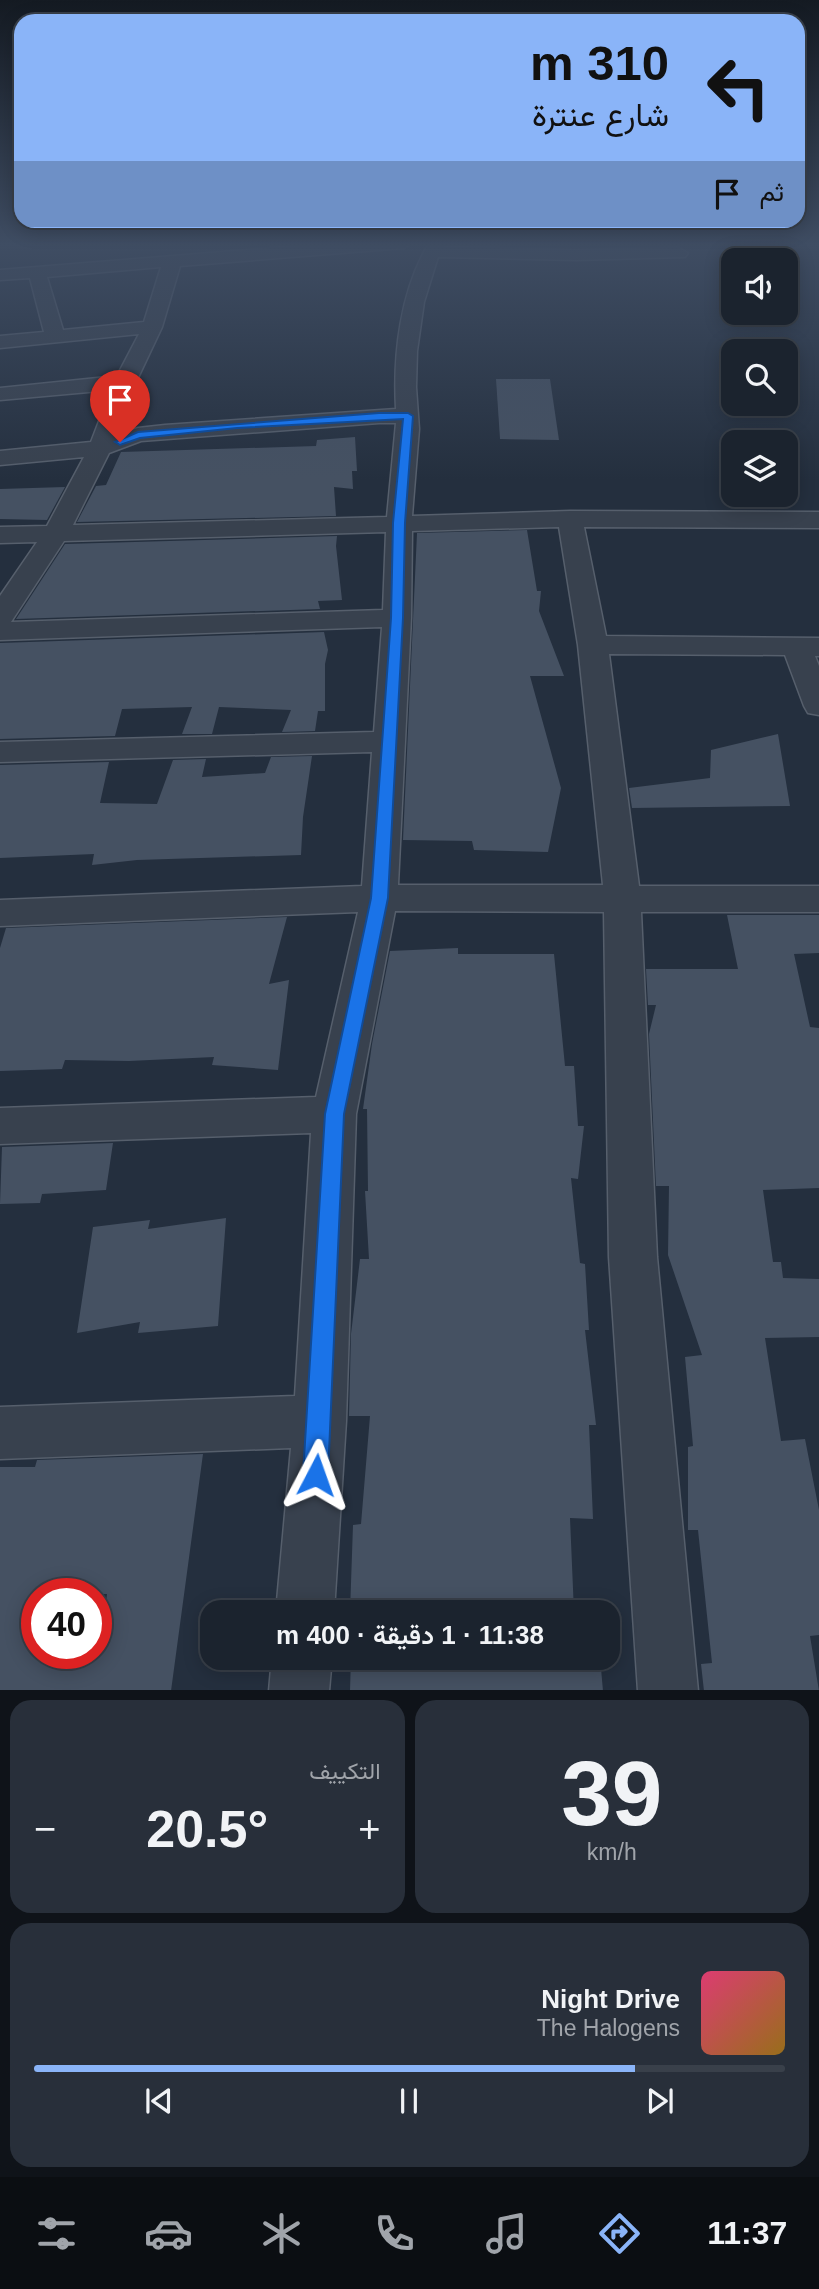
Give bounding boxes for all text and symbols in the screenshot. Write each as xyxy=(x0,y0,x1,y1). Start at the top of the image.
text: 310 m xyxy=(530,36,669,90)
icon: left xyxy=(693,42,784,133)
text: شارع عنترة xyxy=(532,97,669,133)
icon: arrive xyxy=(708,175,746,213)
text: ثم xyxy=(760,177,784,207)
map controls xyxy=(721,248,798,507)
button: sound xyxy=(721,248,798,325)
button: search xyxy=(721,339,798,416)
pin xyxy=(90,370,150,442)
icon: arrive xyxy=(101,381,139,419)
button: layers xyxy=(721,430,798,507)
position arrow xyxy=(279,1438,353,1512)
speed limit sign: 40 xyxy=(21,1578,112,1669)
text: 11:38 · 1 دقيقة · 400 m xyxy=(276,1620,544,1650)
text: 39 xyxy=(561,1743,662,1844)
text: التكييف xyxy=(309,1758,381,1784)
text: 20.5° xyxy=(146,1800,268,1858)
text: − xyxy=(34,1808,56,1850)
text: + xyxy=(358,1808,380,1850)
text: km/h xyxy=(587,1839,637,1865)
text: Night Drive xyxy=(541,1984,680,2014)
text: The Halogens xyxy=(537,2015,680,2041)
icon: previous xyxy=(140,2082,178,2120)
icon: pause xyxy=(390,2082,428,2120)
icon: next xyxy=(641,2082,679,2120)
icon: filters xyxy=(32,2209,81,2258)
icon: car xyxy=(144,2209,193,2258)
icon: climate xyxy=(257,2209,306,2258)
icon: phone xyxy=(370,2209,419,2258)
icon: music xyxy=(482,2209,531,2258)
icon: directions xyxy=(595,2209,644,2258)
text: 11:37 xyxy=(707,2215,787,2251)

